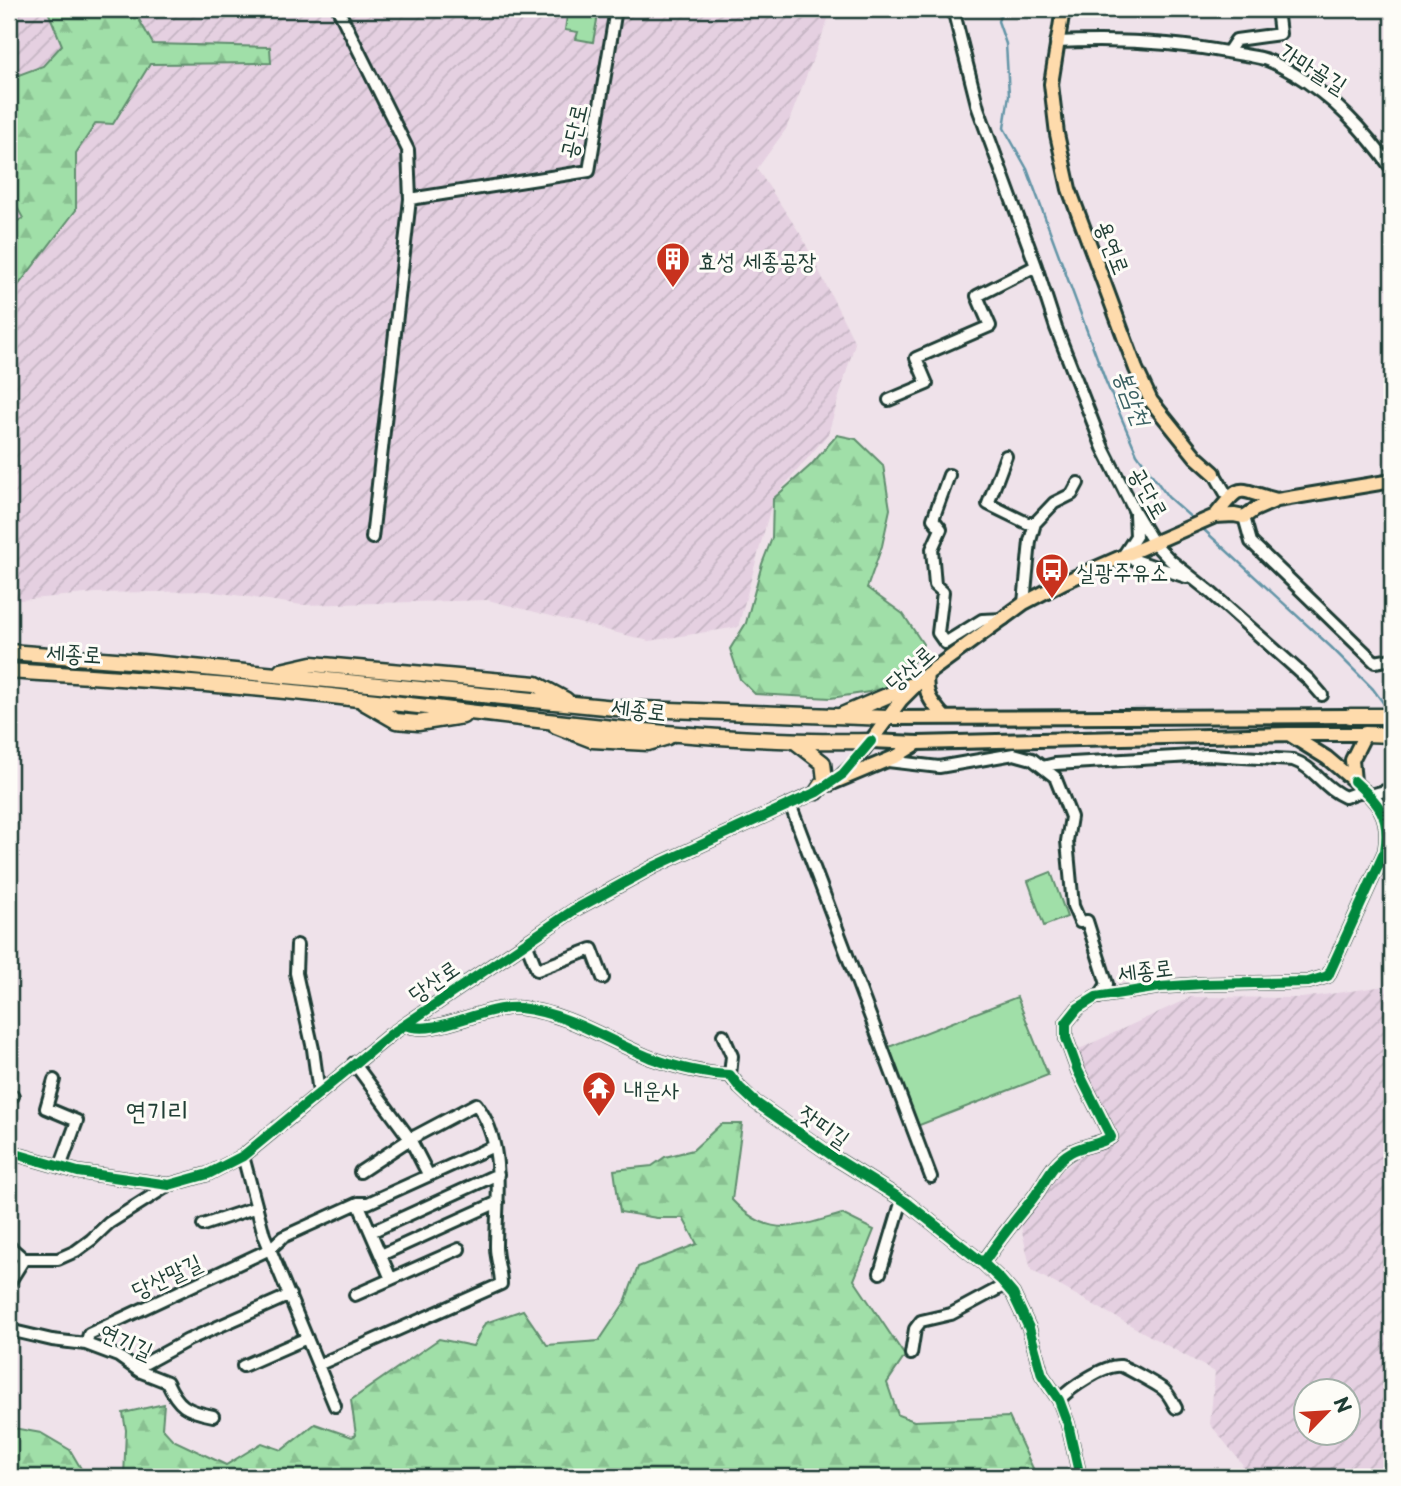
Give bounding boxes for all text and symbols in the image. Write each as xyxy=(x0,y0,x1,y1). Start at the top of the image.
street label: 가마골길 xyxy=(1273,33,1355,101)
street label: 공단로 xyxy=(549,100,595,162)
street label: 용연로 xyxy=(1088,215,1140,279)
building icon: 효성 세종공장 xyxy=(654,240,692,289)
place label: 효성 세종공장 xyxy=(698,242,817,277)
water label: 봉암천 xyxy=(1107,364,1162,433)
street label: 공단로 xyxy=(1121,459,1179,525)
bus stop icon: 실광주유소 xyxy=(1033,551,1071,600)
place label: 실광주유소 xyxy=(1076,553,1169,588)
street label: 세종로 xyxy=(45,633,103,671)
street label: 당산로 xyxy=(877,635,941,699)
street label: 세종로 xyxy=(609,687,669,729)
street label: 세종로 xyxy=(1115,948,1175,990)
street label: 당산로 xyxy=(400,950,466,1010)
temple icon: 내운사 xyxy=(580,1069,618,1118)
place label: 내운사 xyxy=(624,1071,680,1106)
district label: 연기리 xyxy=(126,1090,188,1129)
street label: 잣띠길 xyxy=(792,1095,858,1155)
street label: 당산말길 xyxy=(125,1243,207,1307)
street label: 연기길 xyxy=(95,1313,159,1367)
north arrow xyxy=(1292,1378,1362,1448)
text: N xyxy=(1327,1392,1359,1417)

